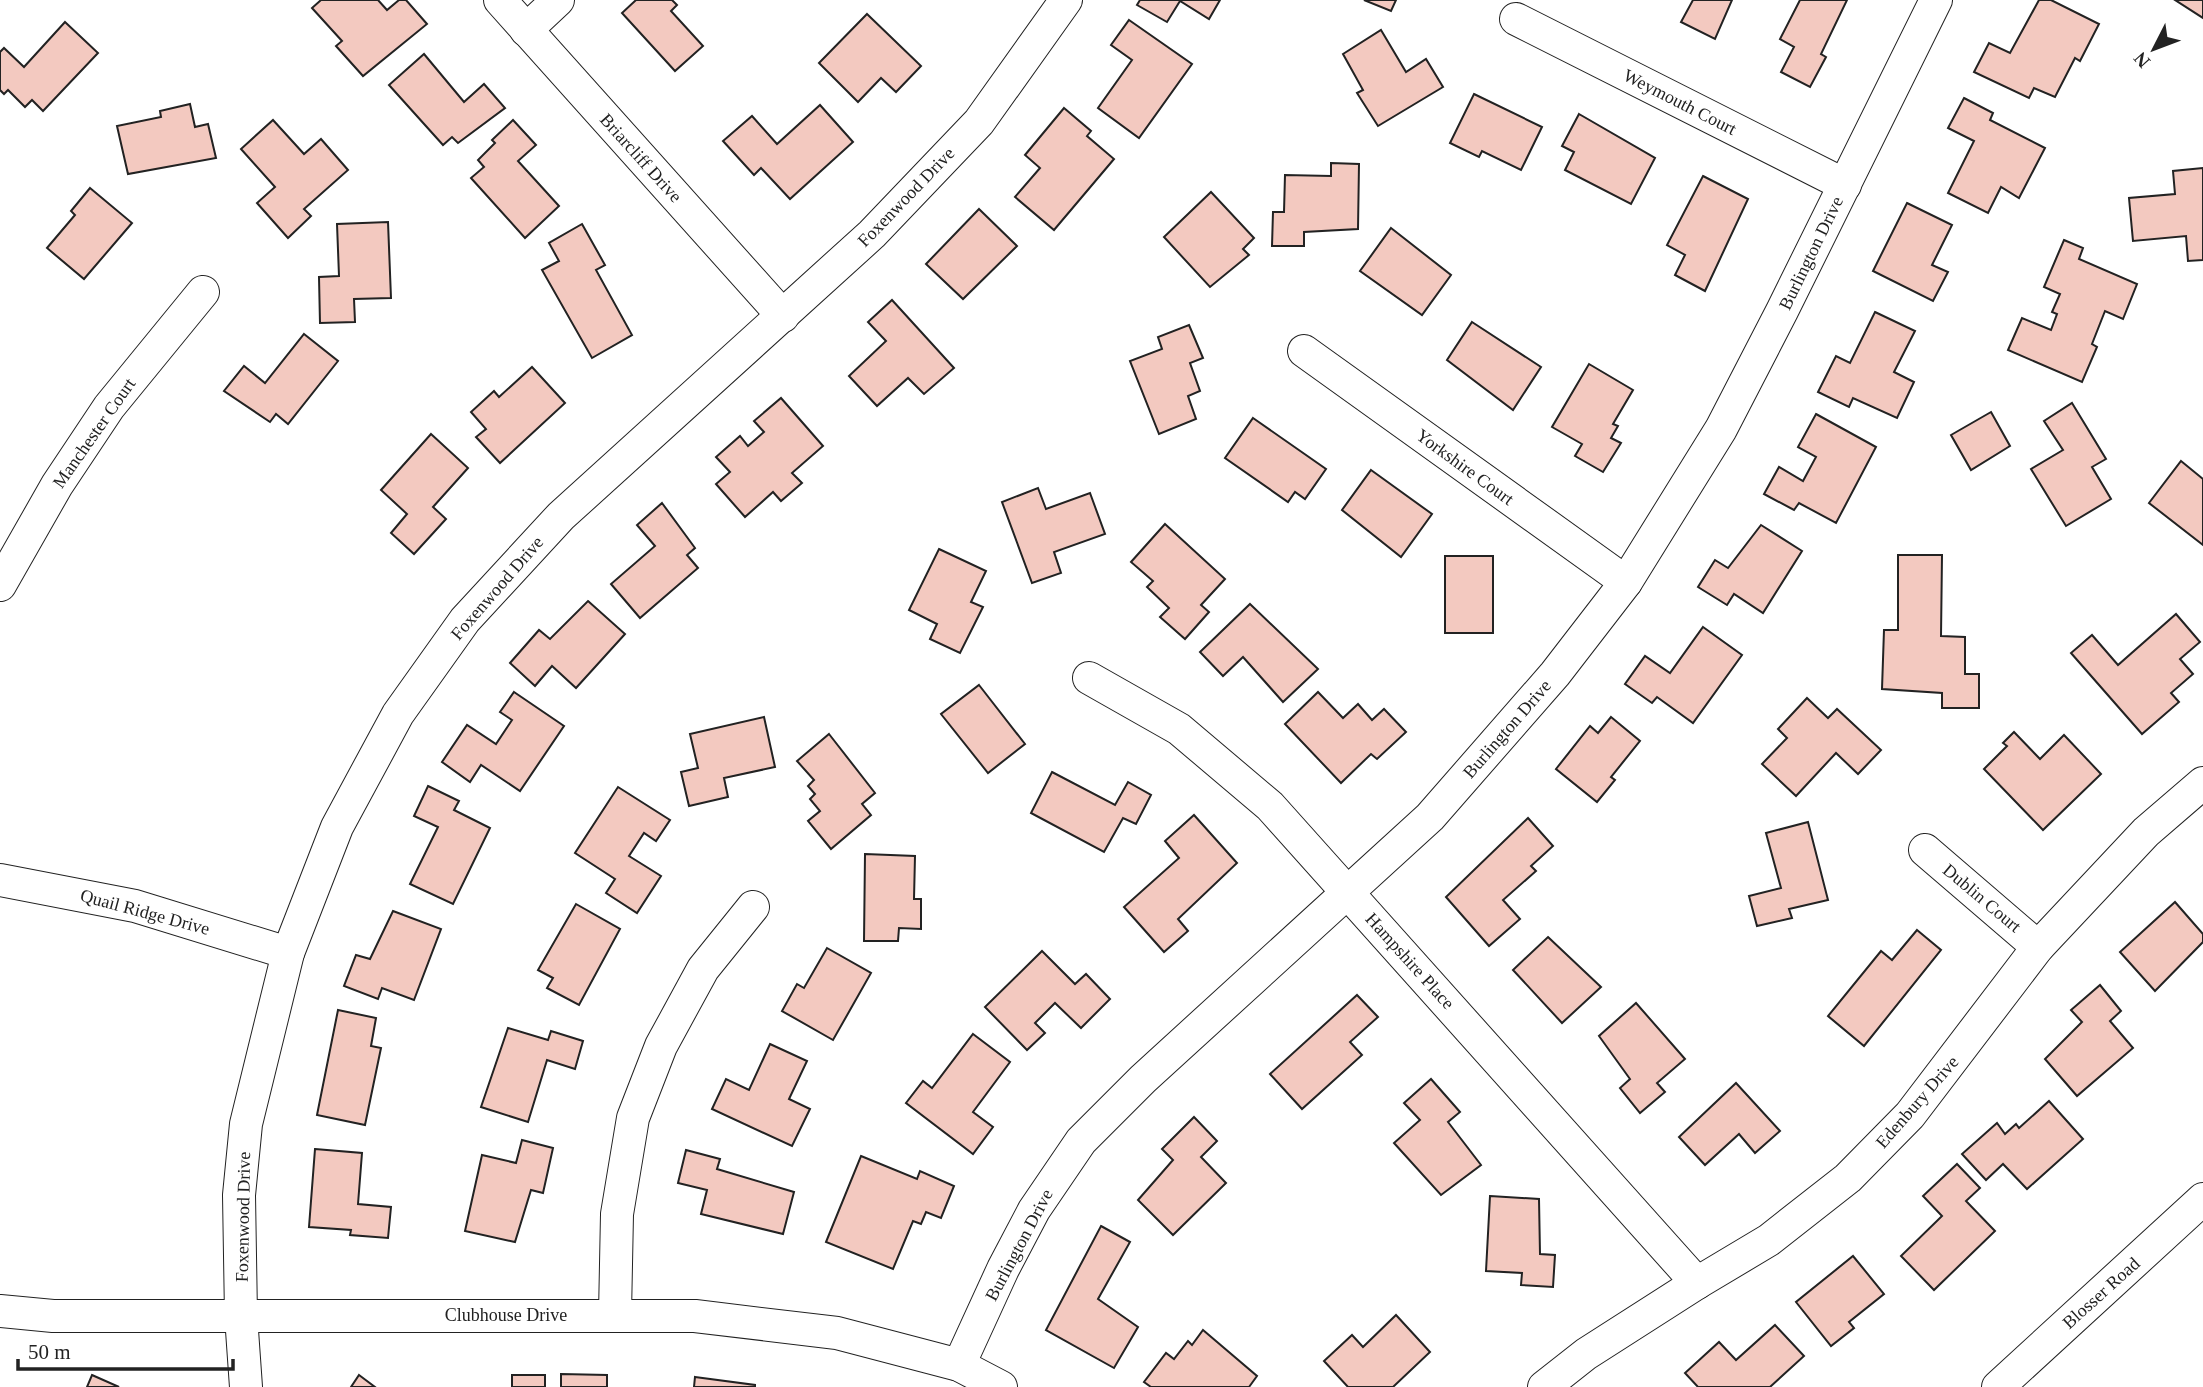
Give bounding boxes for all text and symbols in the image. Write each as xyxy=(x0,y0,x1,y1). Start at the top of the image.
north arrow xyxy=(2119,14,2189,84)
text: N xyxy=(2129,48,2154,72)
street label: Weymouth Court xyxy=(1620,65,1740,139)
street label: Briarcliff Drive xyxy=(596,110,686,206)
street label: Foxenwood Drive xyxy=(853,143,959,251)
street label: Burlington Drive xyxy=(1775,193,1847,313)
street label: Manchester Court xyxy=(49,374,139,492)
street label: Yorkshire Court xyxy=(1412,425,1518,509)
street label: Foxenwood Drive xyxy=(447,532,547,644)
street label: Burlington Drive xyxy=(1459,676,1555,782)
street label: Dublin Court xyxy=(1939,860,2025,936)
street label: Quail Ridge Drive xyxy=(78,885,212,939)
street label: Hampshire Place xyxy=(1362,909,1458,1013)
street label: Edenbury Drive xyxy=(1872,1052,1962,1152)
street label: Foxenwood Drive xyxy=(232,1152,254,1282)
street label: Burlington Drive xyxy=(981,1186,1057,1304)
street label: Blosser Road xyxy=(2058,1253,2144,1333)
street label: Clubhouse Drive xyxy=(445,1305,567,1325)
scale bar xyxy=(18,1328,233,1372)
text: 50 m xyxy=(28,1340,71,1364)

